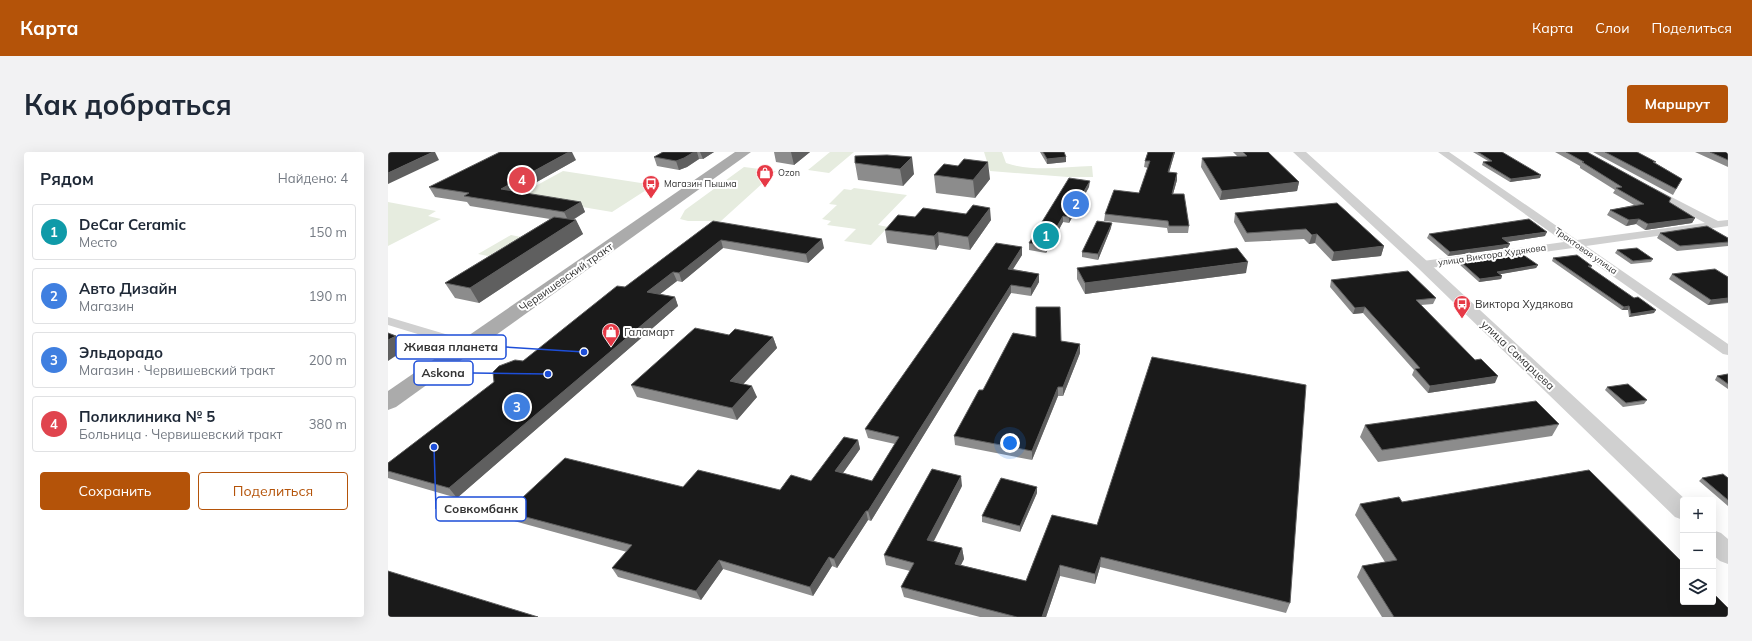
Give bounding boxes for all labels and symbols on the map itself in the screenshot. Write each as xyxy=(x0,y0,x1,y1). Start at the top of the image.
shop icon: Ozon xyxy=(755,163,775,188)
pin: 4 xyxy=(509,165,535,195)
place label: Ozon xyxy=(778,167,800,178)
bus stop icon: Магазин Пышма xyxy=(641,174,661,199)
place label: Магазин Пышма xyxy=(664,178,737,189)
pin: 2 xyxy=(1063,189,1089,219)
pin: 1 xyxy=(1033,221,1059,251)
street label: Трактовая улица xyxy=(1552,225,1620,277)
street label: Червишевский тракт xyxy=(516,239,616,315)
street label: улица Виктора Худякова xyxy=(1437,241,1547,269)
bus stop icon: Виктора Худякова xyxy=(1452,294,1472,319)
place label: Виктора Худякова xyxy=(1475,297,1573,311)
street label: улица Самарцева xyxy=(1478,317,1558,393)
shop icon: Галамарт xyxy=(601,322,621,347)
place label: Галамарт xyxy=(624,325,674,339)
callout: Живая планета xyxy=(396,335,506,359)
text: Живая планета xyxy=(404,339,498,354)
callout: Askona xyxy=(414,361,473,385)
text: Askona xyxy=(421,365,465,380)
pin: 3 xyxy=(504,392,530,422)
your location xyxy=(1000,433,1020,453)
callout: Совкомбанк xyxy=(436,497,526,521)
text: Совкомбанк xyxy=(444,501,518,516)

